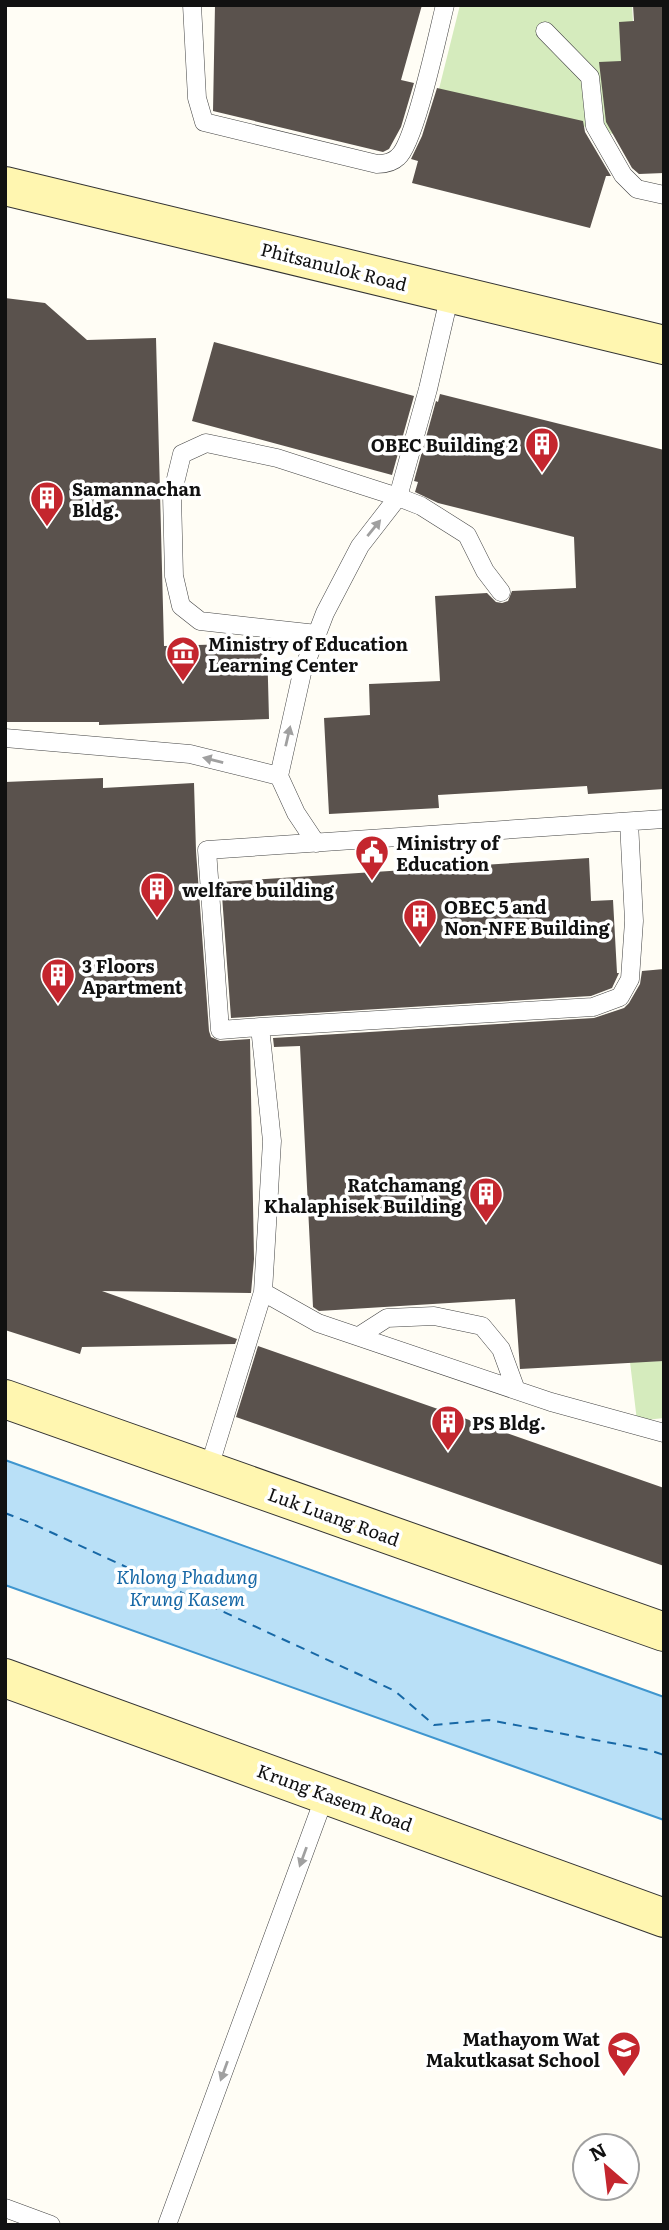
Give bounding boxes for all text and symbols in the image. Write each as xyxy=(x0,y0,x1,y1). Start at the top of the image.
street label: Phitsanulok Road xyxy=(258,235,410,297)
building icon: OBEC Building 2 xyxy=(523,425,561,474)
place label: OBEC Building 2 xyxy=(371,431,518,458)
place label: Samannachan Bldg. xyxy=(72,475,202,523)
building icon: Samannachan Bldg. xyxy=(28,479,66,528)
one-way arrow xyxy=(367,519,381,537)
place label: Ministry of Education Learning Center xyxy=(208,630,408,678)
museum icon: Ministry of Education Learning Center xyxy=(164,634,202,683)
one-way arrow xyxy=(283,725,294,747)
one-way arrow xyxy=(202,754,224,765)
place label: Ministry of Education xyxy=(396,829,501,877)
public building icon: Ministry of Education xyxy=(353,833,391,882)
building icon: welfare building xyxy=(138,870,176,919)
place label: welfare building xyxy=(182,876,335,903)
place label: OBEC 5 and Non-NFE Building xyxy=(444,893,611,941)
building icon: OBEC 5 and Non-NFE Building xyxy=(401,897,439,946)
place label: 3 Floors Apartment xyxy=(82,952,183,1000)
building icon: 3 Floors Apartment xyxy=(39,956,77,1005)
place label: Ratchamang Khalaphisek Building xyxy=(264,1171,463,1219)
building icon: Ratchamang Khalaphisek Building xyxy=(467,1175,505,1224)
building icon: PS Bldg. xyxy=(429,1403,467,1452)
place label: PS Bldg. xyxy=(472,1409,546,1436)
street label: Luk Luang Road xyxy=(264,1480,404,1552)
water label: Khlong Phadung Krung Kasem xyxy=(116,1562,258,1612)
street label: Krung Kasem Road xyxy=(253,1756,417,1838)
one-way arrow xyxy=(297,1847,308,1868)
place label: Mathayom Wat Makutkasat School xyxy=(426,2025,600,2073)
school or university icon: Mathayom Wat Makutkasat School xyxy=(605,2029,643,2078)
one-way arrow xyxy=(219,2060,230,2081)
north arrow xyxy=(571,2132,641,2202)
text: N xyxy=(584,2135,611,2167)

